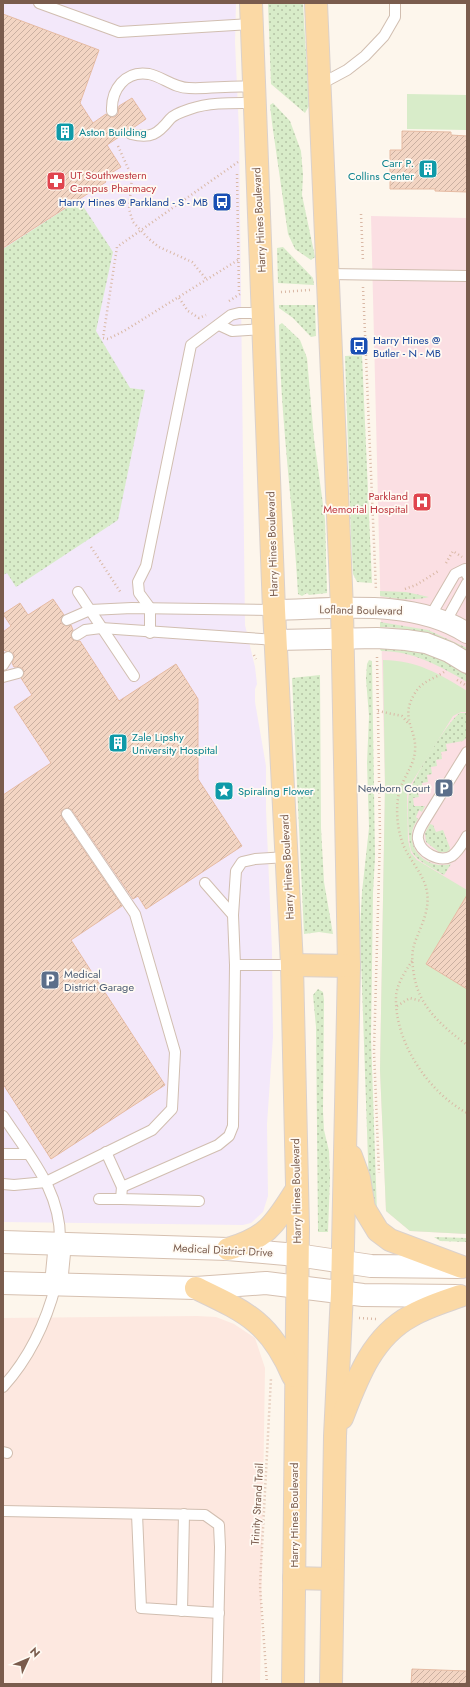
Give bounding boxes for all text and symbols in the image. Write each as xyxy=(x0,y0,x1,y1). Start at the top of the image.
building icon: Aston Building xyxy=(54,121,76,143)
place label: Aston Building xyxy=(79,124,147,140)
place label: Carr P. Collins Center xyxy=(348,155,414,184)
building icon: Carr P. Collins Center xyxy=(417,158,439,180)
place label: UT Southwestern Campus Pharmacy xyxy=(70,167,156,196)
street label: Harry Hines Boulevard xyxy=(248,167,270,273)
pharmacy icon: UT Southwestern Campus Pharmacy xyxy=(45,170,67,192)
bus stop icon: Harry Hines @ Parkland - S - MB xyxy=(211,191,233,213)
place label: Harry Hines @ Parkland - S - MB xyxy=(59,194,208,210)
place label: Harry Hines @ Butler - N - MB xyxy=(373,332,441,361)
bus stop icon: Harry Hines @ Butler - N - MB xyxy=(348,335,370,357)
place label: Parkland Memorial Hospital xyxy=(323,488,408,517)
street label: Harry Hines Boulevard xyxy=(262,491,282,597)
hospital icon: Parkland Memorial Hospital xyxy=(411,491,433,513)
street label: Lofland Boulevard xyxy=(319,601,403,619)
place label: Zale Lipshy University Hospital xyxy=(132,729,218,758)
building icon: Zale Lipshy University Hospital xyxy=(107,732,129,754)
parking icon: Newborn Court xyxy=(433,777,455,799)
place icon: Spiraling Flower xyxy=(213,780,235,802)
place label: Newborn Court xyxy=(358,780,430,796)
place label: Spiraling Flower xyxy=(238,783,314,799)
street label: Harry Hines Boulevard xyxy=(276,814,298,920)
place label: Medical District Garage xyxy=(64,966,134,995)
parking icon: Medical District Garage xyxy=(39,969,61,991)
street label: Harry Hines Boulevard xyxy=(287,1138,305,1244)
street label: Medical District Drive xyxy=(173,1239,274,1261)
street label: Harry Hines Boulevard xyxy=(286,1462,302,1568)
street label: Trinity Strand Trail xyxy=(247,1463,267,1545)
north arrow xyxy=(8,1639,48,1679)
text: N xyxy=(26,1643,44,1661)

